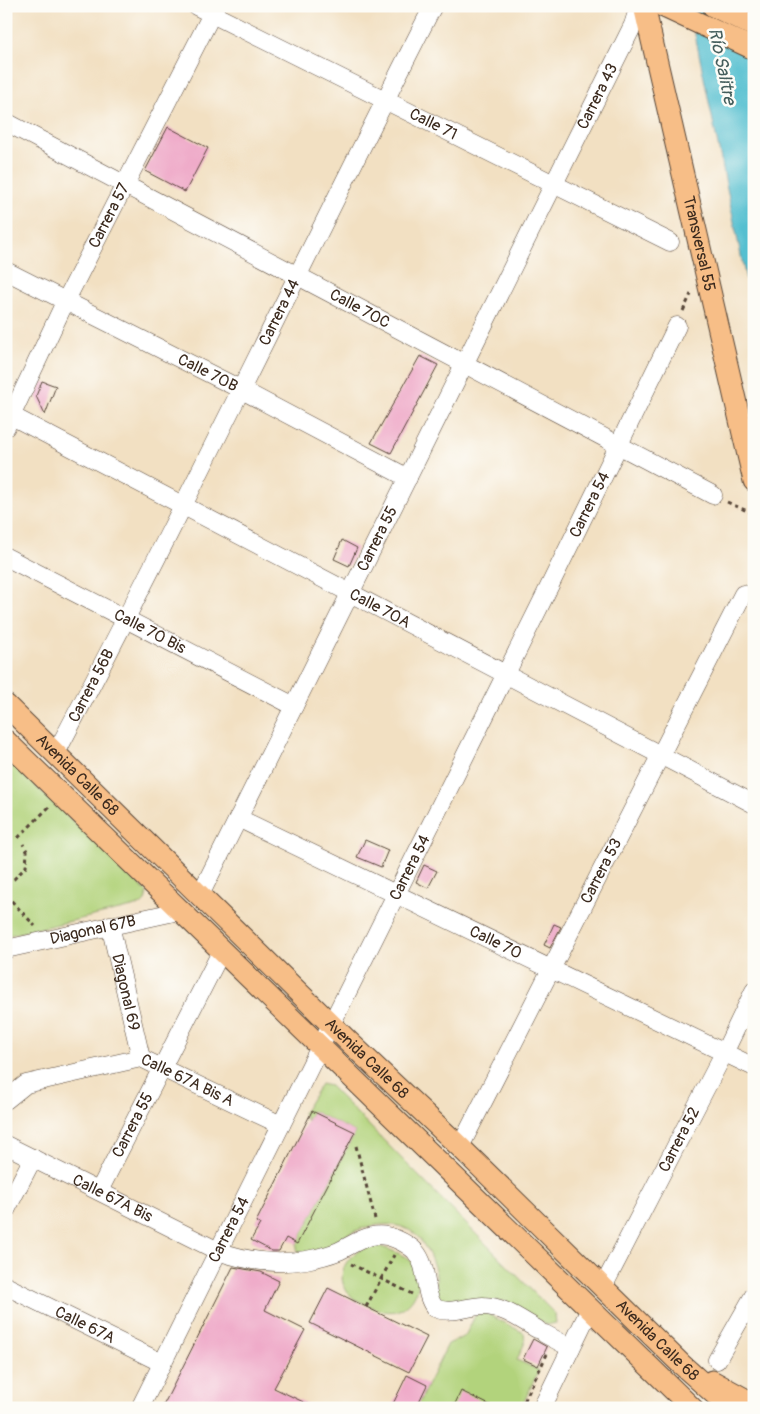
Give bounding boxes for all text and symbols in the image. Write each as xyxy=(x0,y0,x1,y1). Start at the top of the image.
water label: Río Salitre xyxy=(703,26,742,108)
street label: Carrera 43 xyxy=(573,60,622,133)
street label: Calle 71 xyxy=(406,104,461,144)
street label: Carrera 57 xyxy=(84,180,134,252)
street label: Transversal 55 xyxy=(678,194,720,293)
street label: Carrera 44 xyxy=(254,276,304,349)
street label: Calle 70C xyxy=(326,284,394,333)
street label: Calle 70B xyxy=(174,349,241,396)
street label: Carrera 54 xyxy=(565,468,614,541)
street label: Carrera 55 xyxy=(353,503,402,575)
street label: Calle 70A xyxy=(346,584,414,633)
street label: Calle 70 Bis xyxy=(111,605,189,658)
street label: Carrera 56B xyxy=(64,646,119,726)
street label: Avenida Calle 68 xyxy=(32,730,123,820)
street label: Carrera 54 xyxy=(385,831,435,904)
street label: Carrera 53 xyxy=(576,835,626,907)
street label: Diagonal 67B xyxy=(48,911,138,949)
street label: Calle 70 xyxy=(466,921,525,963)
street label: Diagonal 69 xyxy=(107,952,144,1033)
street label: Avenida Calle 68 xyxy=(320,1014,413,1103)
street label: Calle 67A Bis A xyxy=(138,1049,237,1111)
street label: Carrera 55 xyxy=(108,1089,158,1161)
street label: Carrera 52 xyxy=(654,1104,704,1176)
street label: Calle 67A Bis xyxy=(69,1170,156,1227)
street label: Carrera 54 xyxy=(204,1194,254,1266)
street label: Avenida Calle 68 xyxy=(611,1295,703,1385)
street label: Calle 67A xyxy=(52,1302,118,1348)

